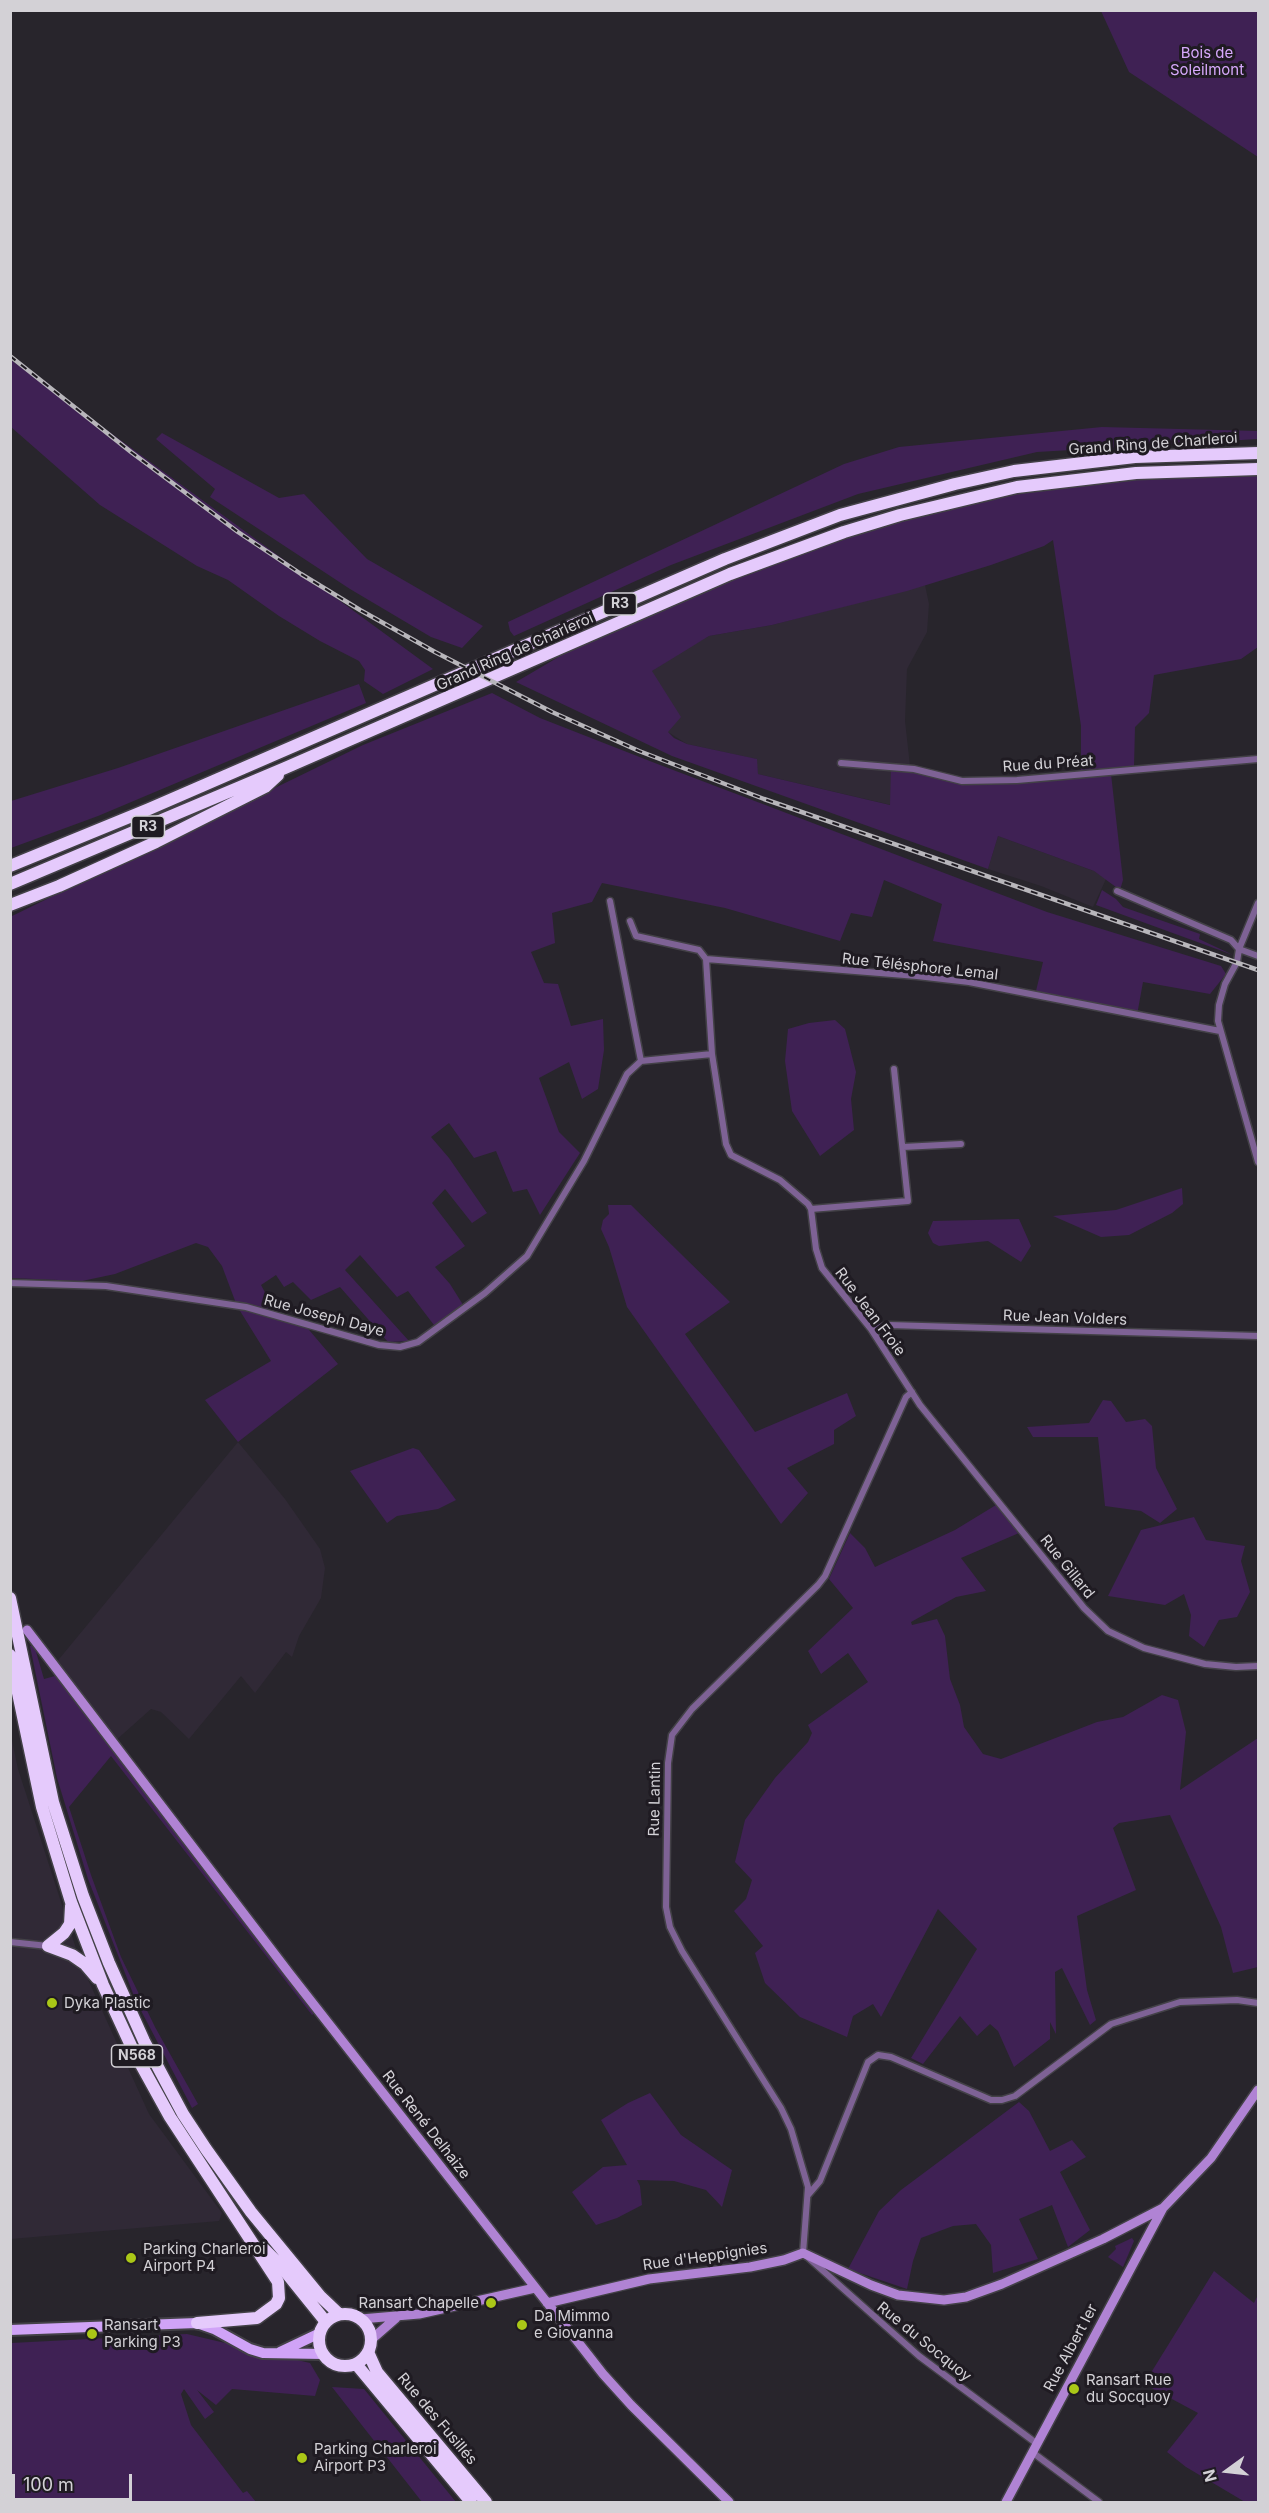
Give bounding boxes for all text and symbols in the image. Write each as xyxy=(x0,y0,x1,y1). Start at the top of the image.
park label: Bois de Soleilmont xyxy=(1170,44,1244,79)
street label: Grand Ring de Charleroi xyxy=(1068,429,1238,459)
road number: R3 xyxy=(604,593,636,615)
street label: Grand Ring de Charleroi xyxy=(434,609,596,695)
street label: Rue du Préat xyxy=(1002,752,1094,776)
road number: R3 xyxy=(132,816,164,838)
street label: Rue Télésphore Lemal xyxy=(841,950,999,984)
street label: Rue Jean Froie xyxy=(831,1264,909,1360)
street label: Rue Joseph Daye xyxy=(262,1291,386,1341)
street label: Rue Jean Volders xyxy=(1003,1307,1127,1329)
street label: Rue Gillard xyxy=(1036,1532,1098,1602)
street label: Rue Lantin xyxy=(645,1762,665,1836)
place label: Dyka Plastic xyxy=(64,1994,151,2012)
marker: Dyka Plastic xyxy=(45,1996,59,2010)
road number: N568 xyxy=(112,2045,162,2067)
street label: Rue René Delhaize xyxy=(378,2067,474,2183)
street label: Rue d'Heppignies xyxy=(642,2239,768,2275)
place label: Parking Charleroi Airport P4 xyxy=(143,2240,266,2275)
marker: Parking Charleroi Airport P4 xyxy=(124,2251,138,2265)
place label: Ransart Chapelle xyxy=(359,2294,479,2312)
marker: Ransart Chapelle xyxy=(484,2296,498,2310)
street label: Rue du Socquoy xyxy=(873,2298,975,2386)
street label: Rue Albert Ier xyxy=(1040,2301,1102,2395)
place label: Da Mimmo e Giovanna xyxy=(534,2307,613,2342)
place label: Ransart Parking P3 xyxy=(104,2316,181,2351)
marker: Da Mimmo e Giovanna xyxy=(515,2318,529,2332)
marker: Ransart Parking P3 xyxy=(85,2327,99,2341)
street label: Rue des Fusillés xyxy=(393,2369,481,2469)
place label: Ransart Rue du Socquoy xyxy=(1086,2371,1171,2406)
marker: Ransart Rue du Socquoy xyxy=(1067,2382,1081,2396)
place label: Parking Charleroi Airport P3 xyxy=(314,2440,437,2475)
north arrow xyxy=(1197,2441,1257,2501)
marker: Parking Charleroi Airport P3 xyxy=(295,2451,309,2465)
scale bar xyxy=(15,2462,135,2500)
text: N xyxy=(1198,2467,1221,2484)
text: 100 m xyxy=(23,2474,74,2495)

